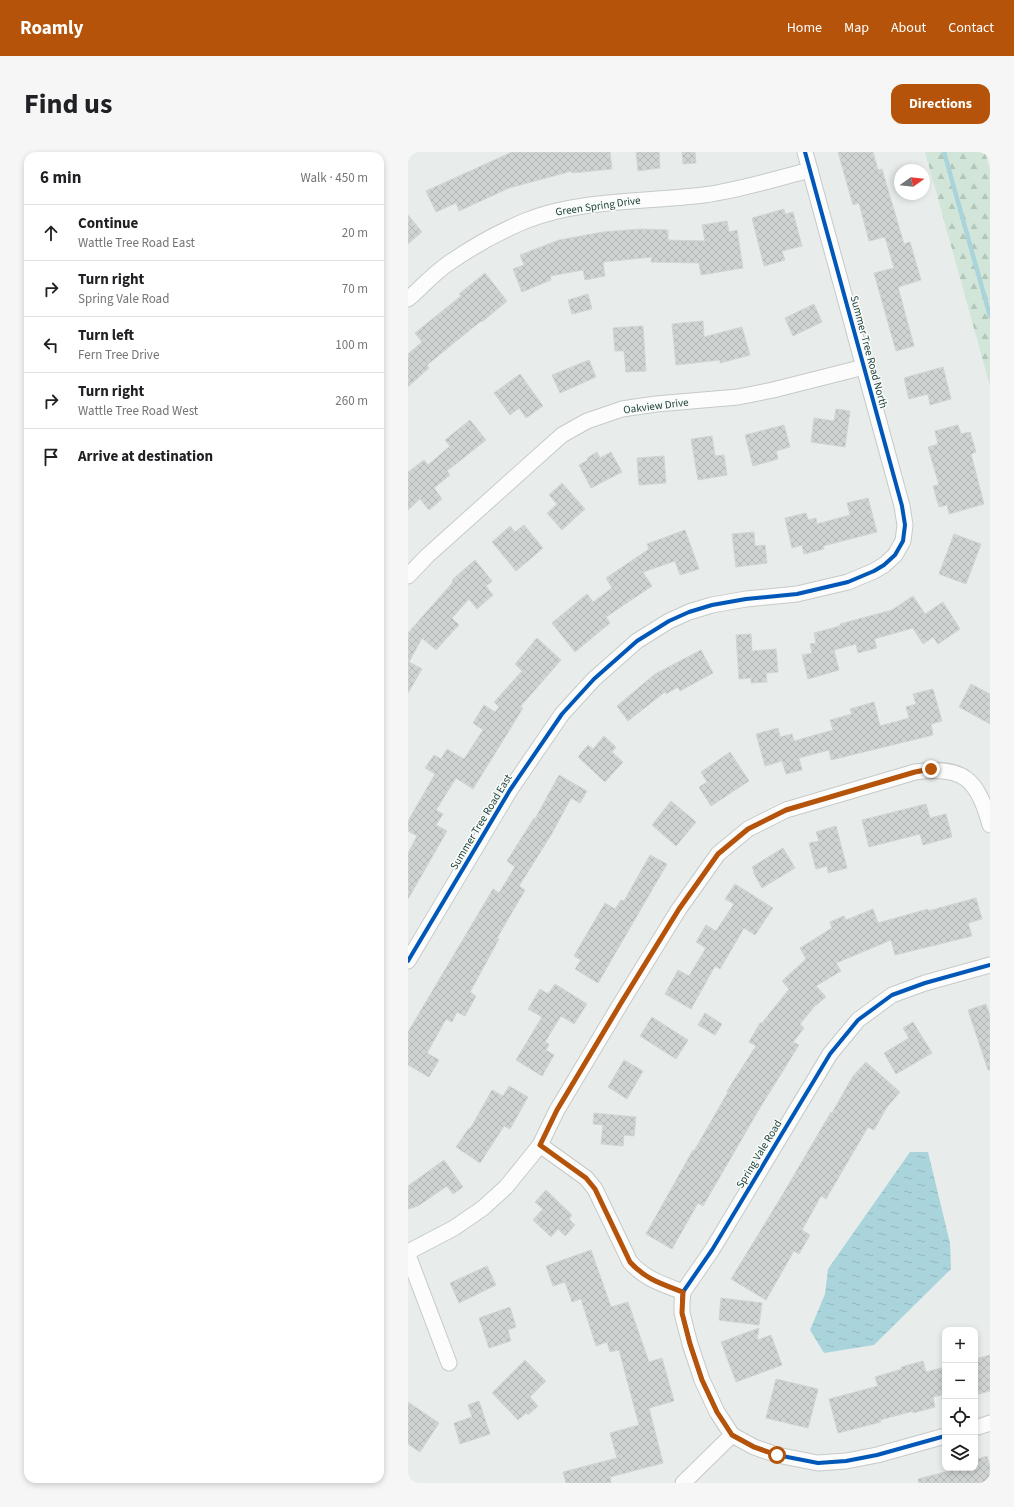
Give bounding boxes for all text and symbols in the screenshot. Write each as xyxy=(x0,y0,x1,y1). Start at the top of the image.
text: Roamly xyxy=(20,15,83,42)
text: Home xyxy=(787,18,822,38)
text: Map xyxy=(844,18,869,38)
text: About xyxy=(891,18,926,38)
text: Contact xyxy=(948,18,994,38)
text: Find us xyxy=(24,84,112,124)
button: Directions xyxy=(891,84,990,124)
north arrow xyxy=(894,164,930,200)
text: 6 min xyxy=(40,166,81,190)
text: Walk · 450 m xyxy=(300,169,368,187)
street label: Green Spring Drive xyxy=(555,193,642,219)
text: Continue xyxy=(78,213,138,234)
icon: ahead xyxy=(40,222,62,244)
text: 20 m xyxy=(342,224,368,242)
text: Wattle Tree Road East xyxy=(78,234,195,252)
text: Turn right xyxy=(78,269,144,290)
icon: right xyxy=(40,278,62,300)
text: 70 m xyxy=(342,280,368,298)
text: Spring Vale Road xyxy=(78,290,169,308)
street label: Summer Tree Road North xyxy=(847,294,891,410)
text: Turn left xyxy=(78,325,134,346)
icon: left xyxy=(40,334,62,356)
text: 100 m xyxy=(335,336,368,354)
text: Fern Tree Drive xyxy=(78,346,159,364)
text: Turn right xyxy=(78,381,144,402)
icon: right xyxy=(40,390,62,412)
text: 260 m xyxy=(335,392,368,410)
street label: Oakview Drive xyxy=(623,394,690,417)
text: Wattle Tree Road West xyxy=(78,402,198,420)
icon: arrive xyxy=(40,446,62,468)
text: Arrive at destination xyxy=(78,446,213,467)
route end xyxy=(922,760,940,778)
street label: Summer Tree Road East xyxy=(446,771,516,873)
street label: Spring Vale Road xyxy=(733,1117,785,1191)
map controls xyxy=(942,1327,978,1471)
button: + xyxy=(942,1327,978,1363)
button: − xyxy=(942,1363,978,1399)
button: locate xyxy=(942,1399,978,1435)
button: layers xyxy=(942,1435,978,1471)
route start xyxy=(768,1446,786,1464)

